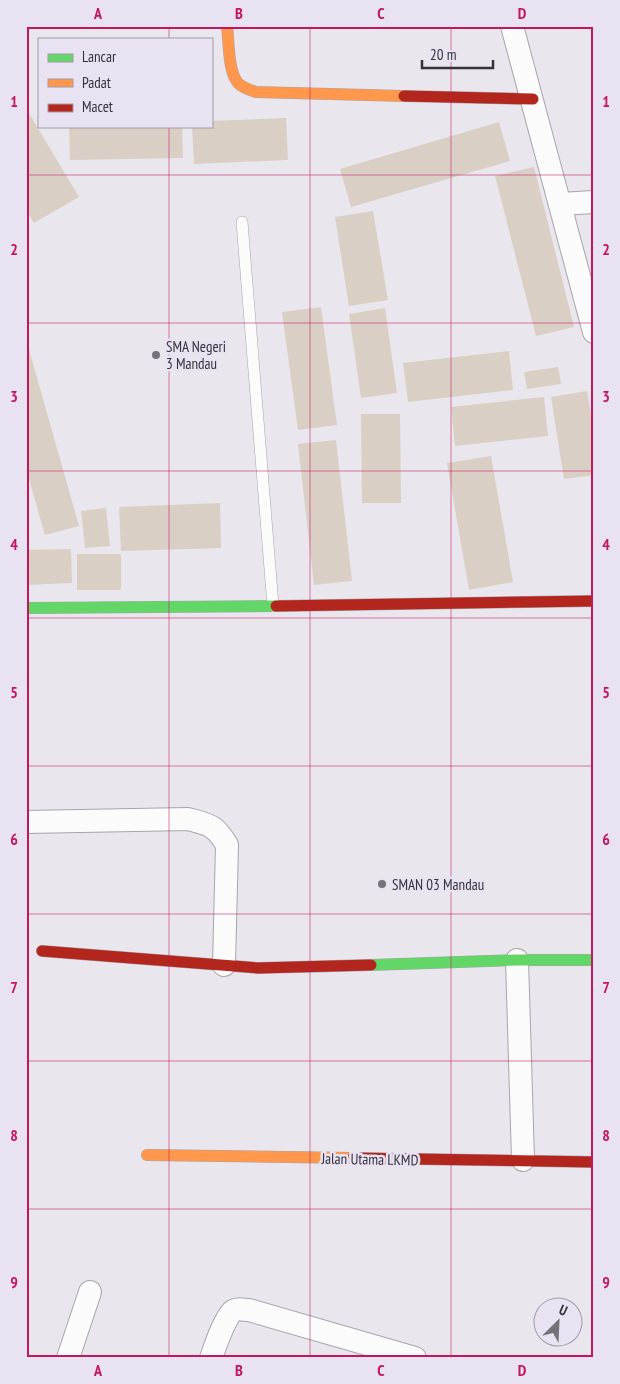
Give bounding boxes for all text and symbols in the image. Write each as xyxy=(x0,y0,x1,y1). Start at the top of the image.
text: A xyxy=(93,3,103,23)
text: B xyxy=(235,3,243,23)
text: C xyxy=(377,3,385,23)
text: D xyxy=(518,3,527,23)
legend xyxy=(38,38,212,128)
scale bar xyxy=(422,38,494,70)
text: 20 m xyxy=(430,45,456,64)
text: Lancar xyxy=(82,47,117,66)
text: Padat xyxy=(82,73,111,92)
text: 1 xyxy=(10,91,18,111)
text: 1 xyxy=(602,91,610,111)
text: Macet xyxy=(82,97,113,116)
text: 2 xyxy=(10,239,18,259)
text: 2 xyxy=(602,239,610,259)
place label: SMA Negeri 3 Mandau xyxy=(166,337,226,373)
marker: SMA Negeri 3 Mandau xyxy=(150,349,162,361)
text: 3 xyxy=(10,386,18,406)
text: 3 xyxy=(602,386,610,406)
text: 4 xyxy=(10,534,18,554)
text: 4 xyxy=(602,534,610,554)
text: 5 xyxy=(10,682,18,702)
text: 5 xyxy=(602,682,610,702)
text: 6 xyxy=(10,829,18,849)
text: 6 xyxy=(602,829,610,849)
place label: SMAN 03 Mandau xyxy=(392,875,484,894)
marker: SMAN 03 Mandau xyxy=(376,878,388,890)
text: 7 xyxy=(10,977,18,997)
text: 7 xyxy=(602,977,610,997)
text: 8 xyxy=(10,1125,18,1145)
text: 8 xyxy=(602,1125,610,1145)
street label: Jalan Utama LKMD xyxy=(320,1149,419,1169)
text: 9 xyxy=(10,1272,18,1292)
text: 9 xyxy=(602,1272,610,1292)
north arrow xyxy=(532,1296,582,1346)
text: U xyxy=(556,1300,570,1320)
text: A xyxy=(93,1360,103,1380)
text: B xyxy=(235,1360,243,1380)
text: C xyxy=(377,1360,385,1380)
text: D xyxy=(518,1360,527,1380)

